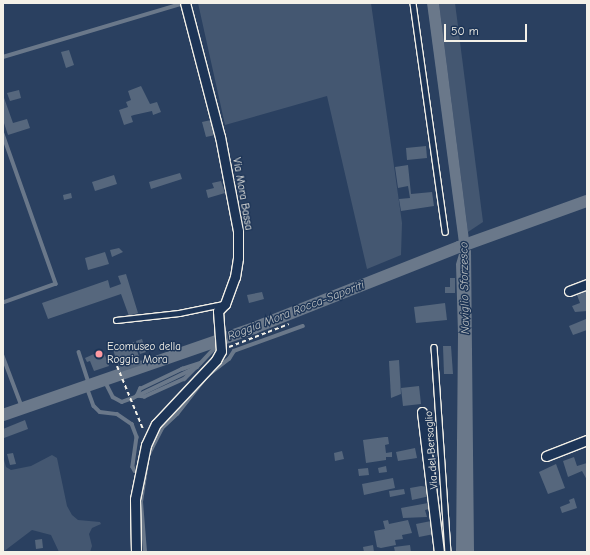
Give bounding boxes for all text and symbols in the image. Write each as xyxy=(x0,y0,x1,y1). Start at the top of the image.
scale bar xyxy=(446,16,529,42)
text: 50 m xyxy=(451,24,479,38)
street label: Via Mora Bassa xyxy=(229,157,255,231)
water label: Naviglio Sforzesco xyxy=(457,242,473,334)
water label: Roggia Mora Rocca-Saporiti xyxy=(225,278,367,344)
place label: Ecomuseo della Roggia Mora xyxy=(107,341,181,367)
marker: Ecomuseo della Roggia Mora xyxy=(94,349,104,359)
street label: Via del Bersaglio xyxy=(423,410,441,490)

